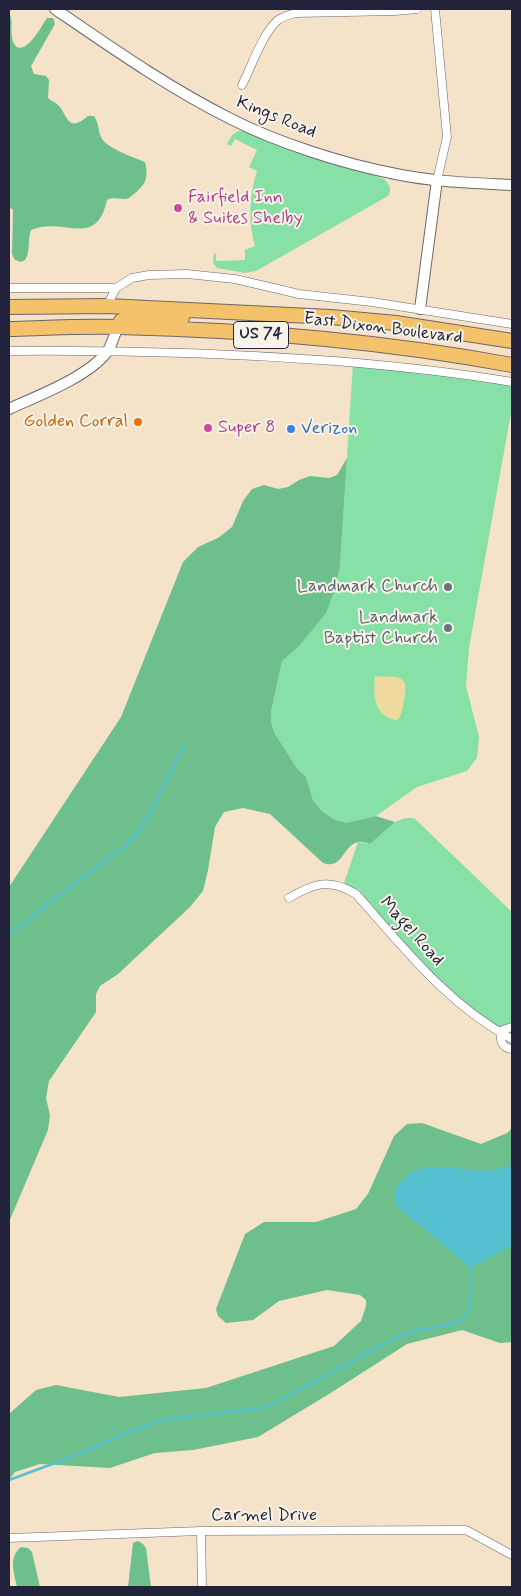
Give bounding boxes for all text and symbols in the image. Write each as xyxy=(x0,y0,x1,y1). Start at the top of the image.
street label: Kings Road xyxy=(233,92,319,144)
place label: Fairfield Inn & Suites Shelby xyxy=(188,187,303,230)
marker: Fairfield Inn & Suites Shelby xyxy=(172,202,184,214)
street label: East Dixon Boulevard xyxy=(302,309,464,349)
road number: US 74 xyxy=(234,322,288,348)
place label: Golden Corral xyxy=(24,411,128,433)
marker: Golden Corral xyxy=(132,416,144,428)
place label: Super 8 xyxy=(218,417,276,439)
place label: Verizon xyxy=(301,418,357,440)
marker: Super 8 xyxy=(202,422,214,434)
marker: Verizon xyxy=(285,423,297,435)
place label: Landmark Church xyxy=(297,576,438,598)
marker: Landmark Church xyxy=(442,581,454,593)
place label: Landmark Baptist Church xyxy=(324,607,438,650)
marker: Landmark Baptist Church xyxy=(442,622,454,634)
street label: Magel Road xyxy=(374,893,448,971)
street label: Carmel Drive xyxy=(211,1505,317,1527)

